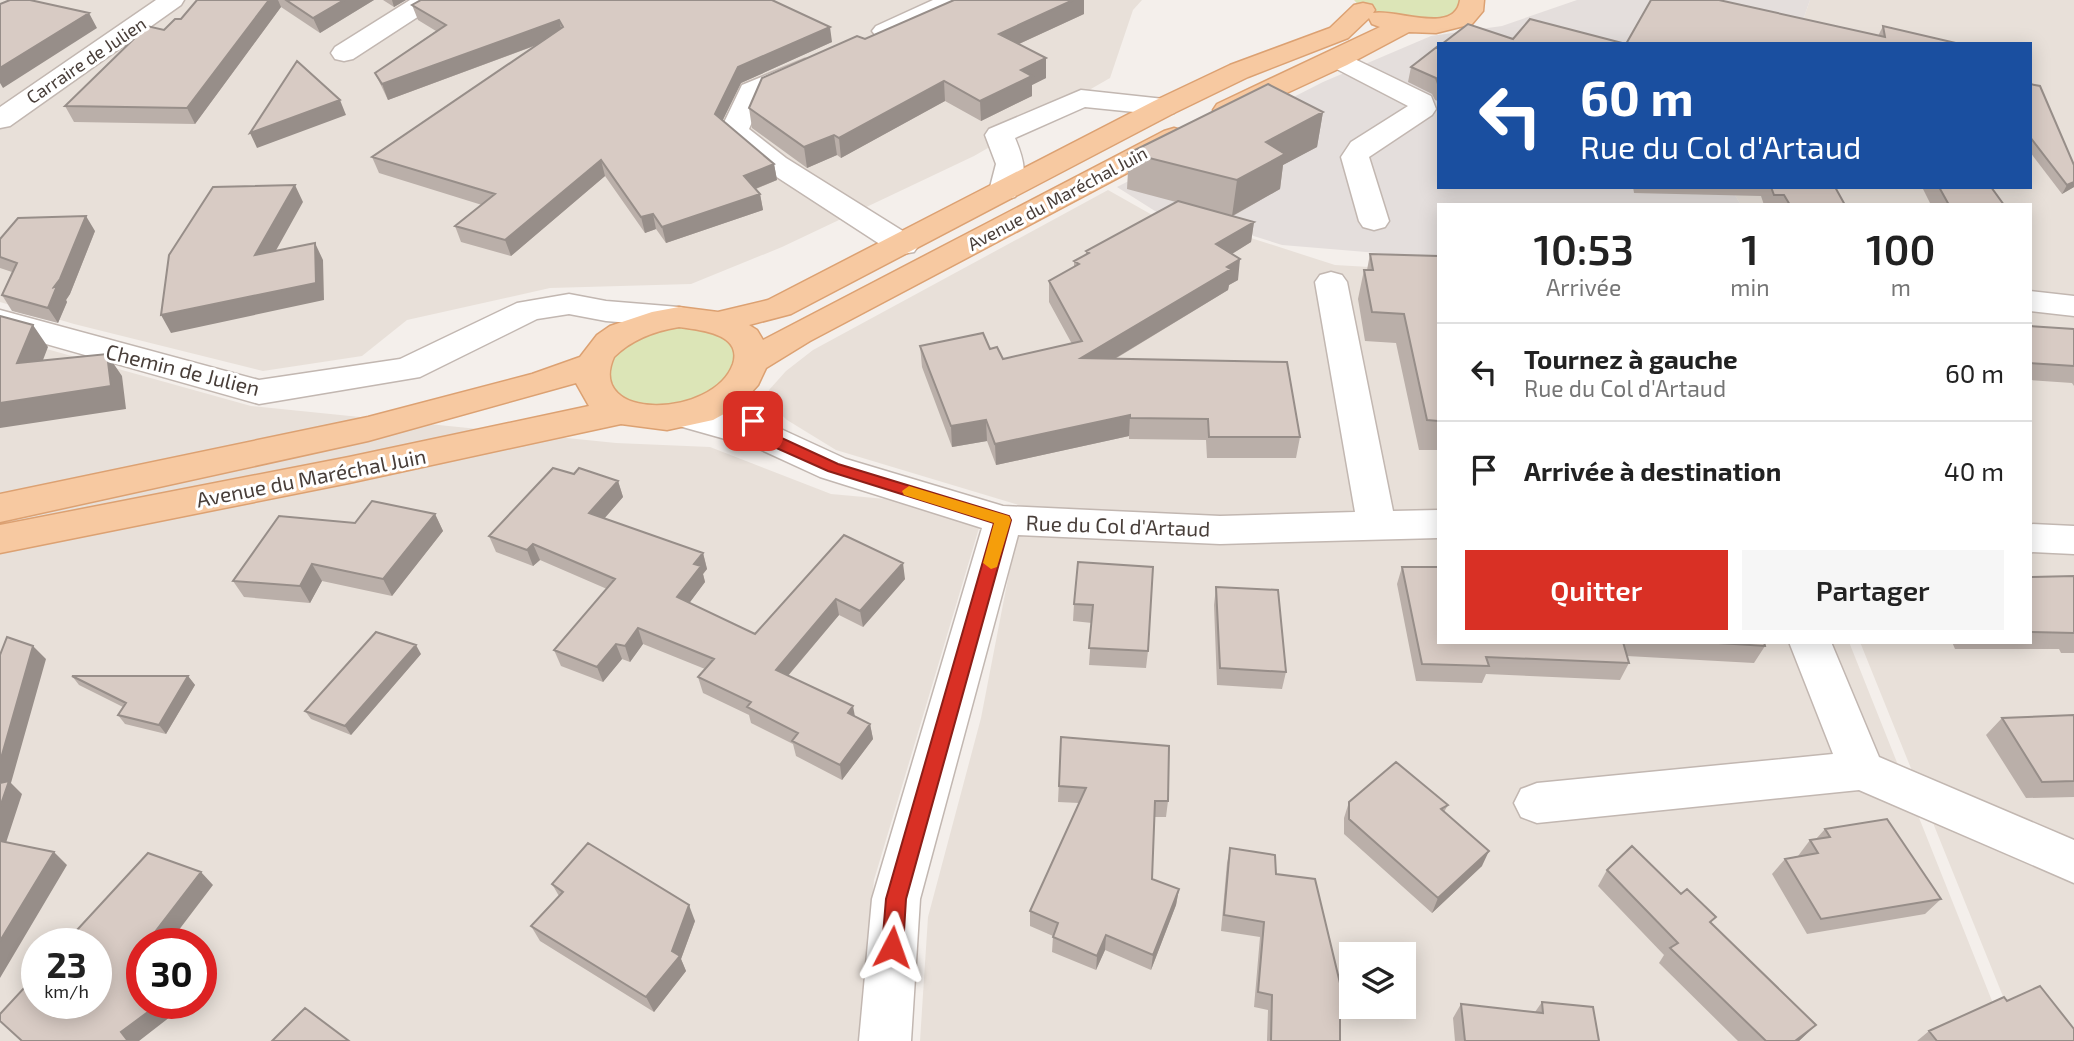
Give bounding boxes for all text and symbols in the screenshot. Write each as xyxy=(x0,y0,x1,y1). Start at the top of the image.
street label: Carraire de Julien xyxy=(22,12,150,108)
text: 60 m xyxy=(1580,67,1694,126)
icon: left xyxy=(1465,70,1556,161)
text: Rue du Col d'Artaud xyxy=(1580,127,1861,165)
street label: Avenue du Maréchal Juin xyxy=(963,141,1151,255)
text: 10:53 xyxy=(1533,223,1634,273)
text: 1 xyxy=(1741,223,1759,273)
text: 100 xyxy=(1866,223,1936,273)
text: Arrivée xyxy=(1546,273,1621,301)
text: min xyxy=(1730,273,1770,301)
text: m xyxy=(1891,273,1911,301)
street label: Chemin de Julien xyxy=(104,338,262,400)
text: Tournez à gauche xyxy=(1524,343,1738,374)
icon: left xyxy=(1465,353,1503,391)
text: 60 m xyxy=(1945,357,2004,388)
text: Rue du Col d'Artaud xyxy=(1524,374,1726,402)
pin xyxy=(723,391,783,451)
icon: arrive xyxy=(734,402,772,440)
street label: Avenue du Maréchal Juin xyxy=(194,442,428,512)
icon: arrive xyxy=(1465,451,1503,489)
text: Arrivée à destination xyxy=(1524,455,1781,486)
text: 40 m xyxy=(1944,455,2004,486)
street label: Rue du Col d'Artaud xyxy=(1025,509,1211,541)
button: Quitter xyxy=(1465,550,1728,630)
button: Partager xyxy=(1742,550,2004,630)
position arrow xyxy=(855,910,929,984)
speed limit sign: 30 xyxy=(126,928,217,1019)
map controls xyxy=(1339,942,1416,1019)
button: layers xyxy=(1339,942,1416,1019)
text: 23 xyxy=(46,943,87,985)
text: km/h xyxy=(44,980,89,1002)

